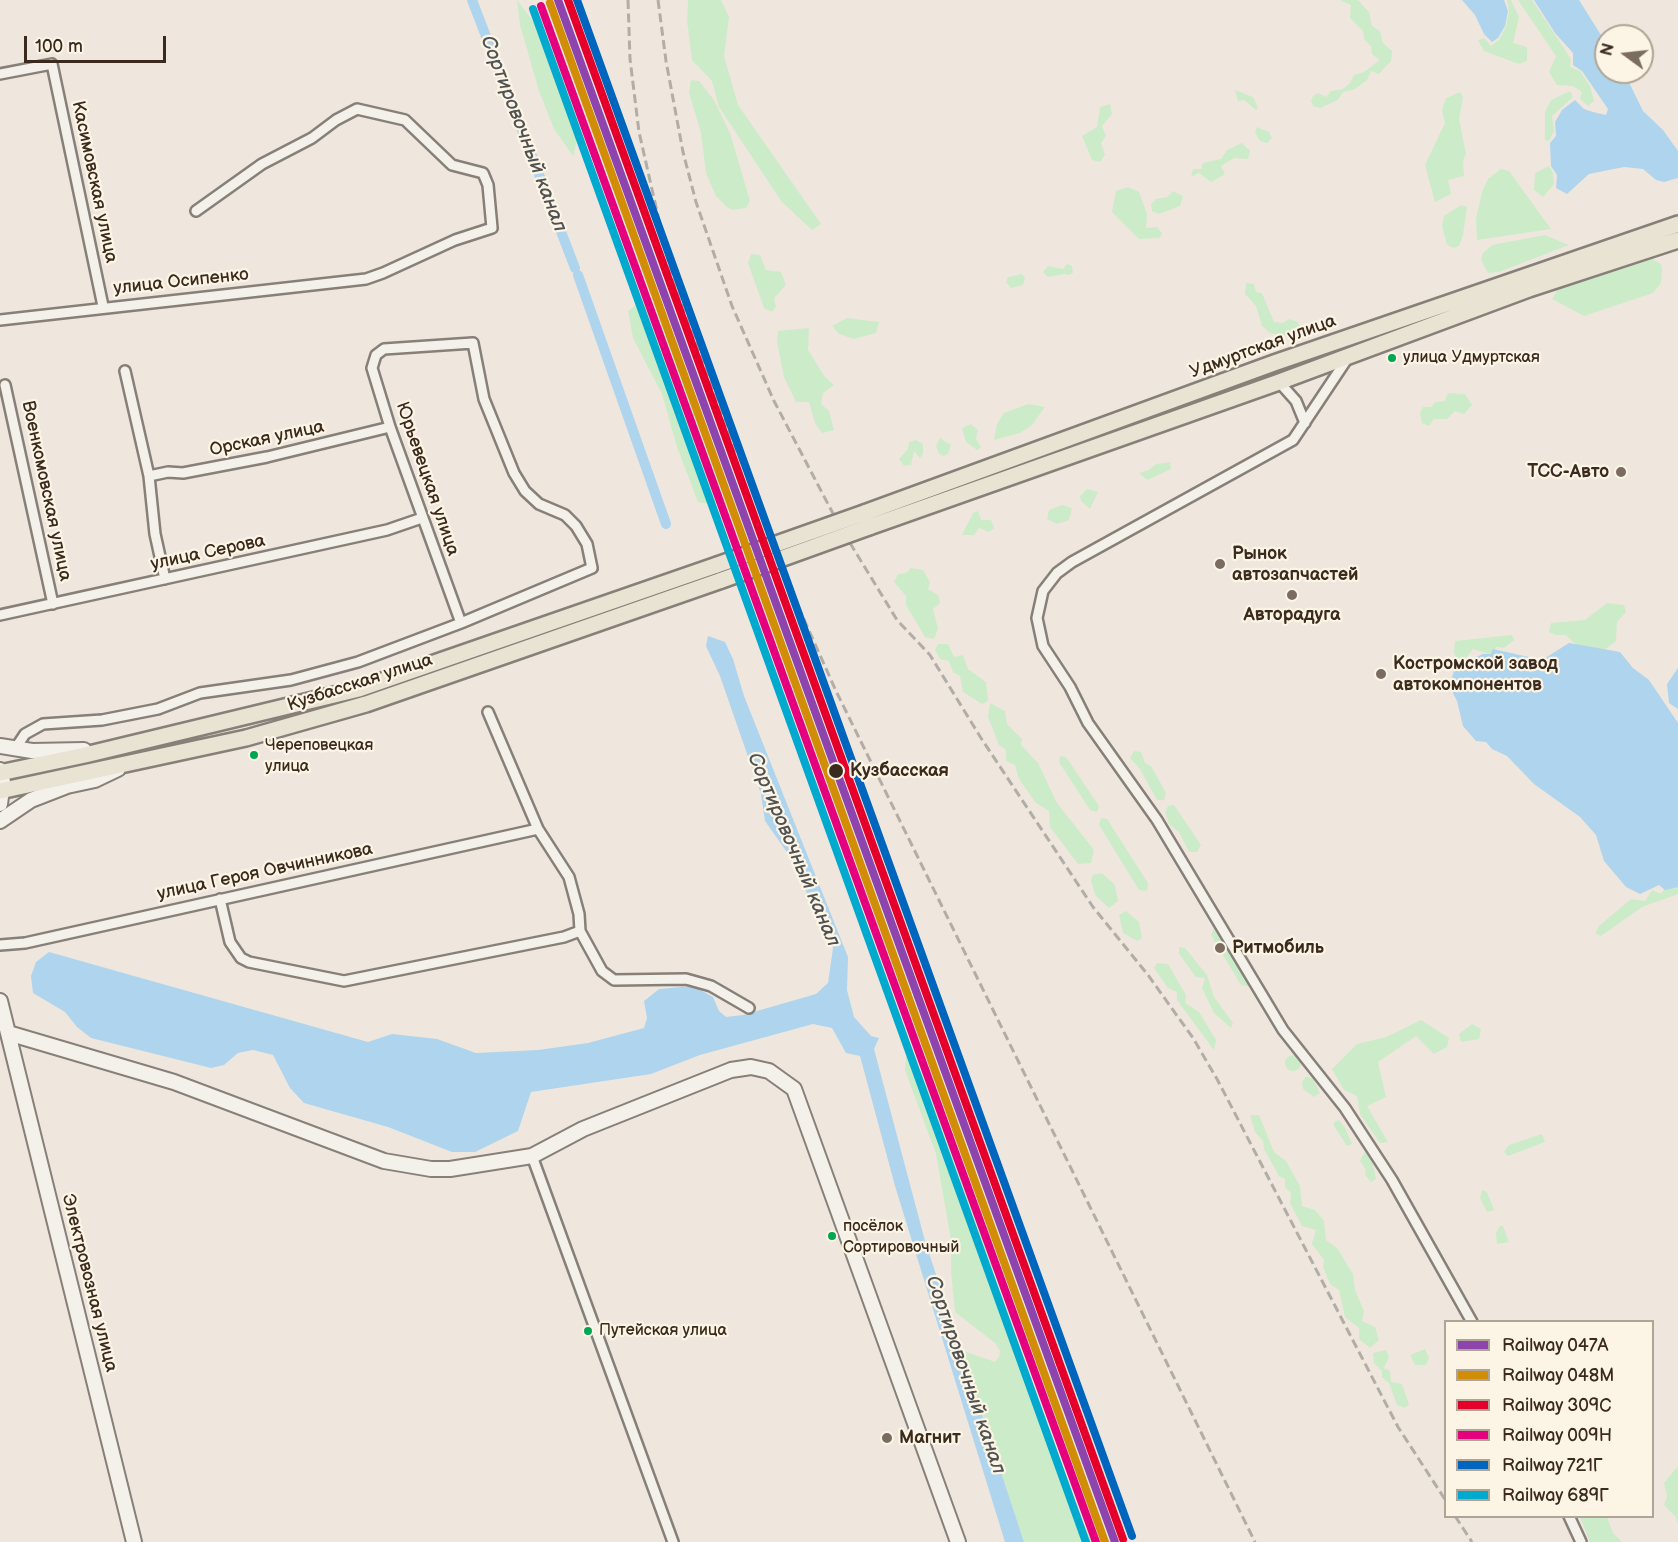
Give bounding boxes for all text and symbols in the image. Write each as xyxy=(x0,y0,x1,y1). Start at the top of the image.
scale bar xyxy=(27,24,170,62)
north arrow xyxy=(1594,24,1654,84)
water label: Сортировочный канал xyxy=(474,32,572,236)
text: 100 m xyxy=(35,36,83,57)
text: N xyxy=(1597,41,1619,58)
street label: Касимовская улица xyxy=(66,99,122,265)
street label: улица Осипенко xyxy=(112,264,250,300)
street label: Удмуртская улица xyxy=(1187,311,1339,383)
place label: улица Удмуртская xyxy=(1403,348,1540,368)
marker: улица Удмуртская xyxy=(1386,352,1398,364)
street label: Военкомовская улица xyxy=(16,399,76,583)
street label: Юрьевецкая улица xyxy=(391,399,463,559)
street label: Орская улица xyxy=(208,416,326,462)
place label: ТСС-Авто xyxy=(1527,461,1609,483)
marker: ТСС-Авто xyxy=(1614,465,1628,479)
street label: улица Серова xyxy=(149,530,267,576)
place label: Рынок автозапчастей xyxy=(1232,543,1358,586)
marker: Рынок автозапчастей xyxy=(1213,557,1227,571)
marker: Авторадуга xyxy=(1285,588,1299,602)
place label: Авторадуга xyxy=(1243,604,1341,626)
street label: Кузбасская улица xyxy=(285,649,435,717)
place label: Костромской завод автокомпонентов xyxy=(1393,653,1558,696)
marker: Костромской завод автокомпонентов xyxy=(1374,667,1388,681)
place label: Череповецкая улица xyxy=(265,736,373,774)
marker: Череповецкая улица xyxy=(248,749,260,761)
water label: Сортировочный канал xyxy=(741,749,845,951)
place label: Кузбасская xyxy=(850,760,949,782)
marker: Кузбасская xyxy=(827,762,845,780)
street label: улица Героя Овчинникова xyxy=(155,839,375,905)
place label: Ритмобиль xyxy=(1232,937,1324,959)
marker: Ритмобиль xyxy=(1213,941,1227,955)
street label: Электровозная улица xyxy=(56,1192,122,1374)
place label: посёлок Сортировочный xyxy=(843,1217,959,1255)
marker: посёлок Сортировочный xyxy=(826,1230,838,1242)
water label: Сортировочный канал xyxy=(920,1273,1010,1477)
legend xyxy=(1444,1320,1654,1518)
place label: Путейская улица xyxy=(599,1321,727,1341)
marker: Путейская улица xyxy=(582,1325,594,1337)
text: Railway 047А xyxy=(1502,1335,1609,1356)
text: Railway 048М xyxy=(1502,1365,1614,1386)
text: Railway 309С xyxy=(1502,1395,1611,1416)
text: Railway 009Н xyxy=(1502,1425,1612,1446)
place label: Магнит xyxy=(899,1427,961,1449)
marker: Магнит xyxy=(880,1431,894,1445)
text: Railway 721Г xyxy=(1502,1455,1603,1476)
text: Railway 689Г xyxy=(1502,1485,1609,1506)

